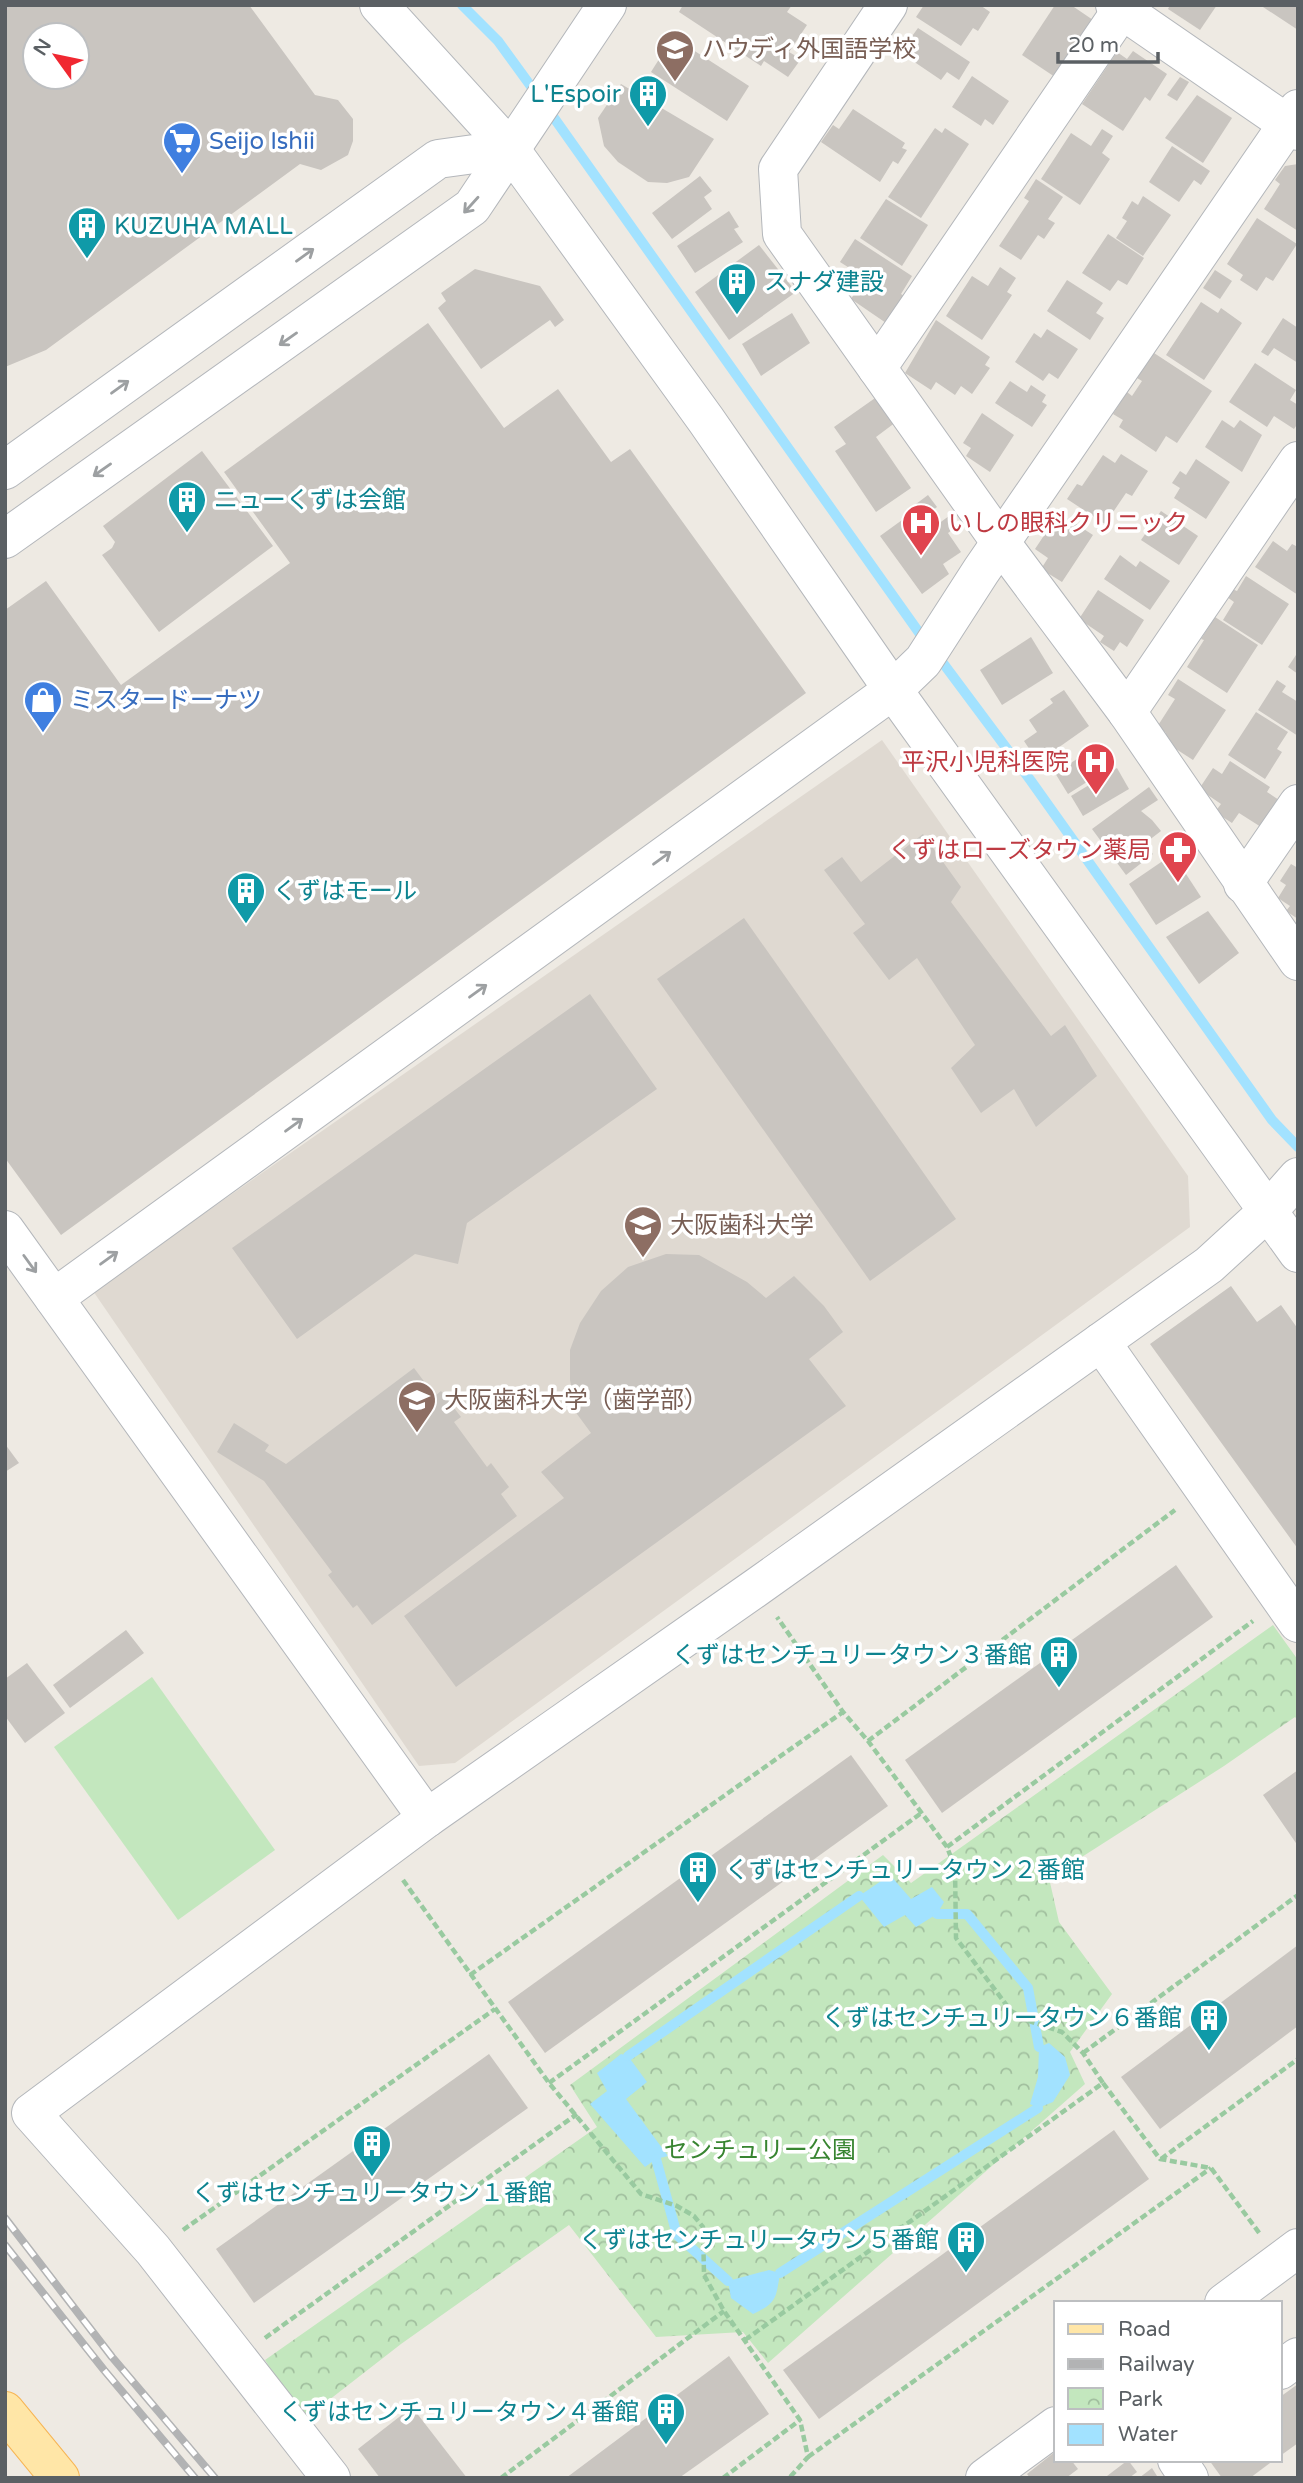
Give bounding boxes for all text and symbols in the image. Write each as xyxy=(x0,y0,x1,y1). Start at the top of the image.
north arrow xyxy=(21,21,91,91)
scale bar xyxy=(1058,21,1158,65)
school or university icon: ハウディ外国語学校 xyxy=(654,28,696,83)
text: 20 m xyxy=(1068,33,1119,58)
text: N xyxy=(29,35,56,60)
place label: ハウディ外国語学校 xyxy=(702,35,916,64)
building icon: L'Espoir xyxy=(627,73,669,128)
place label: L'Espoir xyxy=(530,80,622,109)
supermarket icon: Seijo Ishii xyxy=(161,120,203,175)
place label: Seijo Ishii xyxy=(209,127,315,156)
one-way arrow xyxy=(463,196,479,214)
building icon: KUZUHA MALL xyxy=(66,205,108,260)
place label: KUZUHA MALL xyxy=(114,212,293,241)
one-way arrow xyxy=(295,247,314,262)
building icon: スナダ建設 xyxy=(716,261,758,316)
place label: スナダ建設 xyxy=(764,268,884,297)
one-way arrow xyxy=(279,332,298,346)
one-way arrow xyxy=(110,380,129,394)
one-way arrow xyxy=(93,463,112,477)
building icon: ニューくずは会館 xyxy=(166,479,208,534)
place label: ニューくずは会館 xyxy=(214,486,406,515)
hospital icon: いしの眼科クリニック xyxy=(900,502,942,557)
place label: いしの眼科クリニック xyxy=(948,509,1188,538)
shop icon: ミスタードーナツ xyxy=(22,679,64,734)
place label: ミスタードーナツ xyxy=(70,686,262,715)
hospital icon: 平沢小児科医院 xyxy=(1075,741,1117,796)
place label: 平沢小児科医院 xyxy=(901,748,1069,777)
pharmacy icon: くずはローズタウン薬局 xyxy=(1157,829,1199,884)
place label: くずはローズタウン薬局 xyxy=(888,836,1151,865)
one-way arrow xyxy=(652,850,671,865)
building icon: くずはモール xyxy=(225,870,267,925)
place label: くずはモール xyxy=(273,877,417,906)
one-way arrow xyxy=(468,984,487,998)
one-way arrow xyxy=(284,1118,303,1132)
school or university icon: 大阪歯科大学 xyxy=(622,1204,664,1259)
place label: 大阪歯科大学 xyxy=(670,1211,814,1240)
one-way arrow xyxy=(100,1251,119,1266)
one-way arrow xyxy=(23,1254,37,1273)
school or university icon: 大阪歯科大学（歯学部） xyxy=(396,1379,438,1434)
place label: 大阪歯科大学（歯学部） xyxy=(444,1386,708,1415)
building icon: くずはセンチュリータウン３番館 xyxy=(1038,1634,1080,1689)
place label: くずはセンチュリータウン３番館 xyxy=(672,1641,1032,1670)
building icon: くずはセンチュリータウン２番館 xyxy=(677,1849,719,1904)
place label: くずはセンチュリータウン２番館 xyxy=(725,1856,1085,1885)
building icon: くずはセンチュリータウン６番館 xyxy=(1188,1997,1230,2052)
place label: くずはセンチュリータウン６番館 xyxy=(822,2004,1182,2033)
building icon: くずはセンチュリータウン１番館 xyxy=(351,2123,393,2178)
park label: センチュリー公園 xyxy=(664,2136,856,2165)
place label: くずはセンチュリータウン１番館 xyxy=(192,2179,552,2208)
building icon: くずはセンチュリータウン５番館 xyxy=(945,2219,987,2274)
place label: くずはセンチュリータウン５番館 xyxy=(579,2226,939,2255)
legend xyxy=(1054,2301,1282,2462)
text: Road xyxy=(1118,2317,1171,2342)
text: Railway xyxy=(1118,2352,1195,2377)
text: Park xyxy=(1118,2387,1163,2412)
building icon: くずはセンチュリータウン４番館 xyxy=(645,2391,687,2446)
place label: くずはセンチュリータウン４番館 xyxy=(279,2398,639,2427)
text: Water xyxy=(1118,2422,1178,2447)

